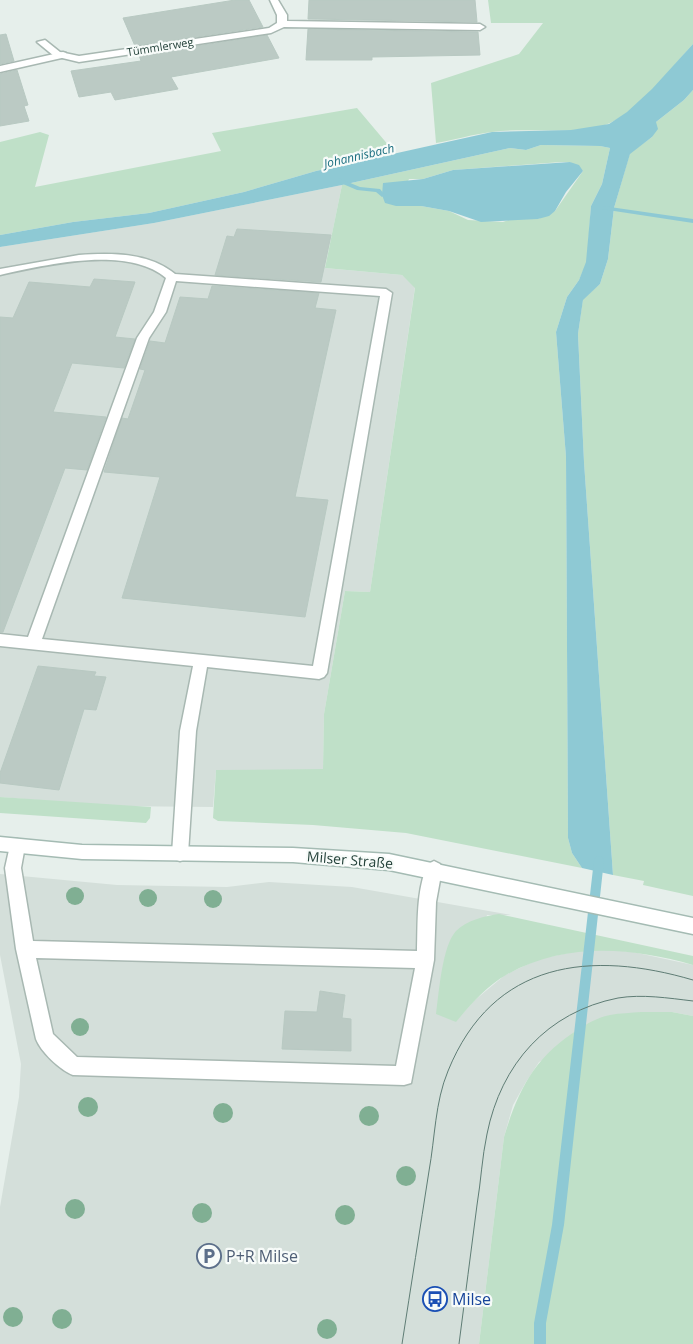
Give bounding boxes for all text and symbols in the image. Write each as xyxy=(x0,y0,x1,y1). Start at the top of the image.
street label: Tümmlerweg xyxy=(126,34,194,59)
water label: Johannisbach xyxy=(320,139,396,172)
street label: Milser Straße xyxy=(306,846,394,873)
parking icon: P+R Milse xyxy=(196,1243,222,1269)
place label: P+R Milse xyxy=(226,1245,298,1267)
bus stop icon: Milse xyxy=(422,1286,448,1312)
place label: Milse xyxy=(452,1288,491,1310)

